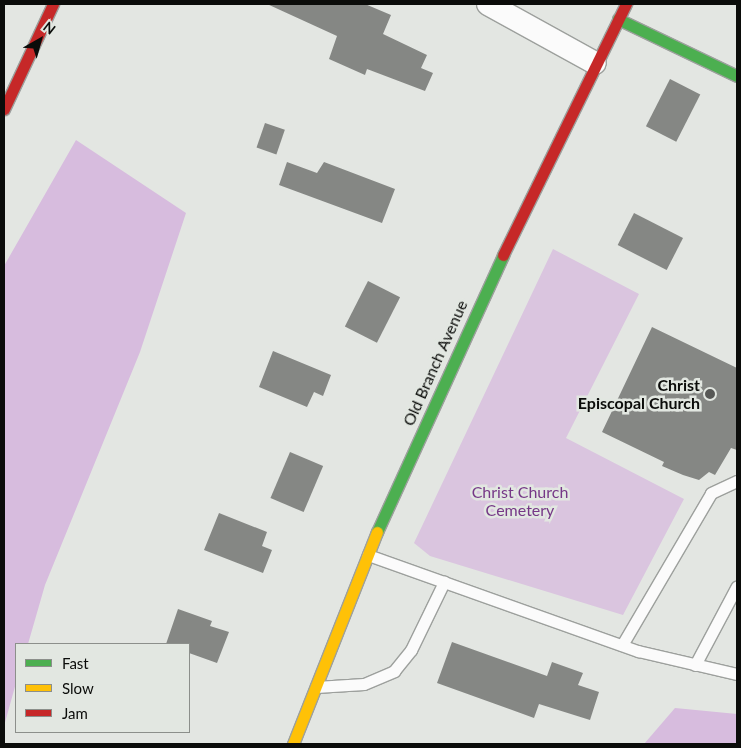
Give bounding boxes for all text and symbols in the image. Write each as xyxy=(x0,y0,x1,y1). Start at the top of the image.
north arrow xyxy=(15,15,65,65)
text: N xyxy=(40,18,59,38)
street label: Old Branch Avenue xyxy=(399,297,471,429)
place label: Christ Episcopal Church xyxy=(578,375,700,413)
marker: Christ Episcopal Church xyxy=(704,388,716,400)
park label: Christ Church Cemetery xyxy=(472,482,568,520)
legend xyxy=(15,643,190,733)
text: Fast xyxy=(62,654,89,672)
text: Slow xyxy=(62,679,94,697)
text: Jam xyxy=(62,704,88,722)

